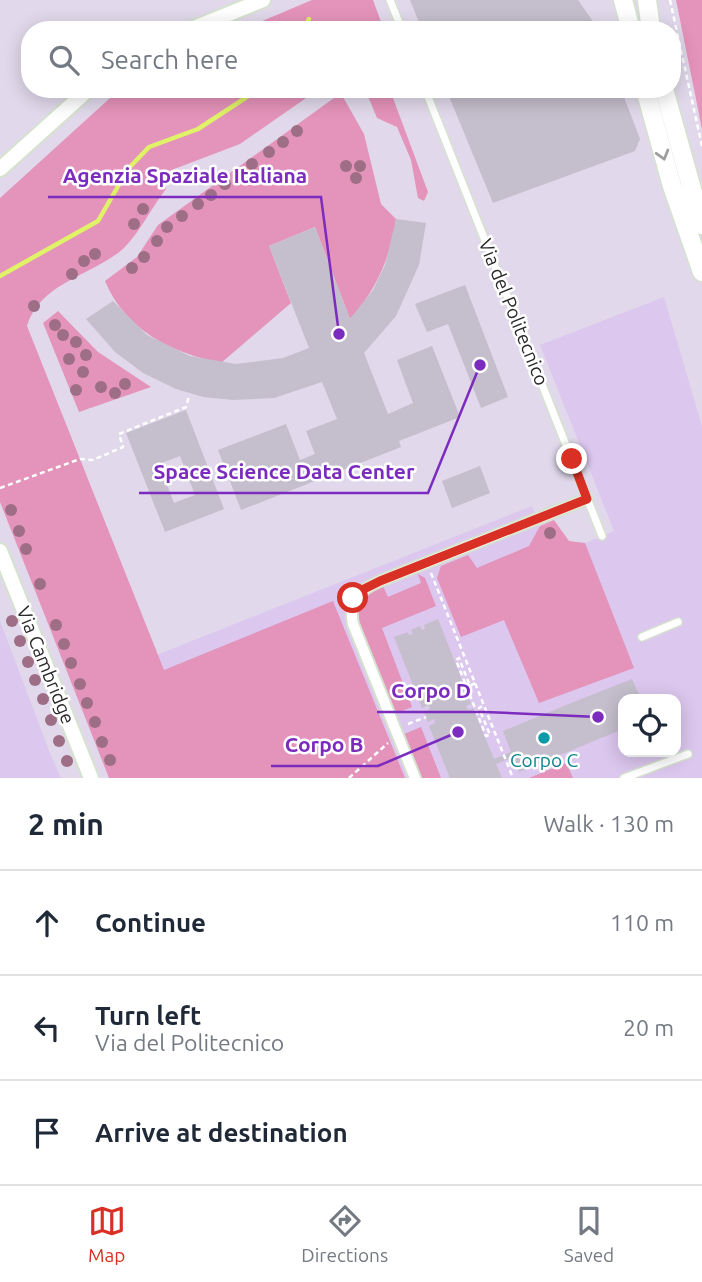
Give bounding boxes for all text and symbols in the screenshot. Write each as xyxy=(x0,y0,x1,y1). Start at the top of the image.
search box xyxy=(21,21,681,98)
icon: search xyxy=(45,41,83,79)
text: Search here xyxy=(101,45,238,74)
one-way arrow xyxy=(654,149,669,161)
callout: Agenzia Spaziale Italiana xyxy=(48,155,321,197)
text: Agenzia Spaziale Italiana xyxy=(63,163,307,187)
street label: Via del Politecnico xyxy=(475,235,553,389)
route end xyxy=(556,443,587,474)
callout: Space Science Data Center xyxy=(139,451,428,493)
text: Space Science Data Center xyxy=(153,459,415,483)
route start xyxy=(337,582,368,613)
street label: Via Cambridge xyxy=(12,603,80,727)
callout: Corpo D xyxy=(377,670,485,712)
text: Corpo D xyxy=(391,678,471,702)
map controls xyxy=(618,694,681,757)
button: locate xyxy=(618,694,681,757)
callout: Corpo B xyxy=(271,724,378,766)
marker: Corpo C xyxy=(536,730,552,746)
text: Corpo B xyxy=(285,732,363,756)
place label: Corpo C xyxy=(510,749,578,771)
text: 2 min xyxy=(28,807,104,841)
text: Walk · 130 m xyxy=(543,811,674,836)
icon: ahead xyxy=(28,904,66,942)
text: Continue xyxy=(95,908,206,937)
text: 110 m xyxy=(610,910,674,935)
text: Turn left xyxy=(95,1001,201,1030)
icon: left xyxy=(28,1009,66,1047)
text: 20 m xyxy=(623,1015,674,1040)
text: Via del Politecnico xyxy=(95,1030,284,1055)
icon: arrive xyxy=(28,1114,66,1152)
text: Arrive at destination xyxy=(95,1118,348,1147)
tab: Map xyxy=(88,1202,126,1266)
tab: Directions xyxy=(301,1202,388,1266)
tab: Saved xyxy=(564,1202,614,1266)

